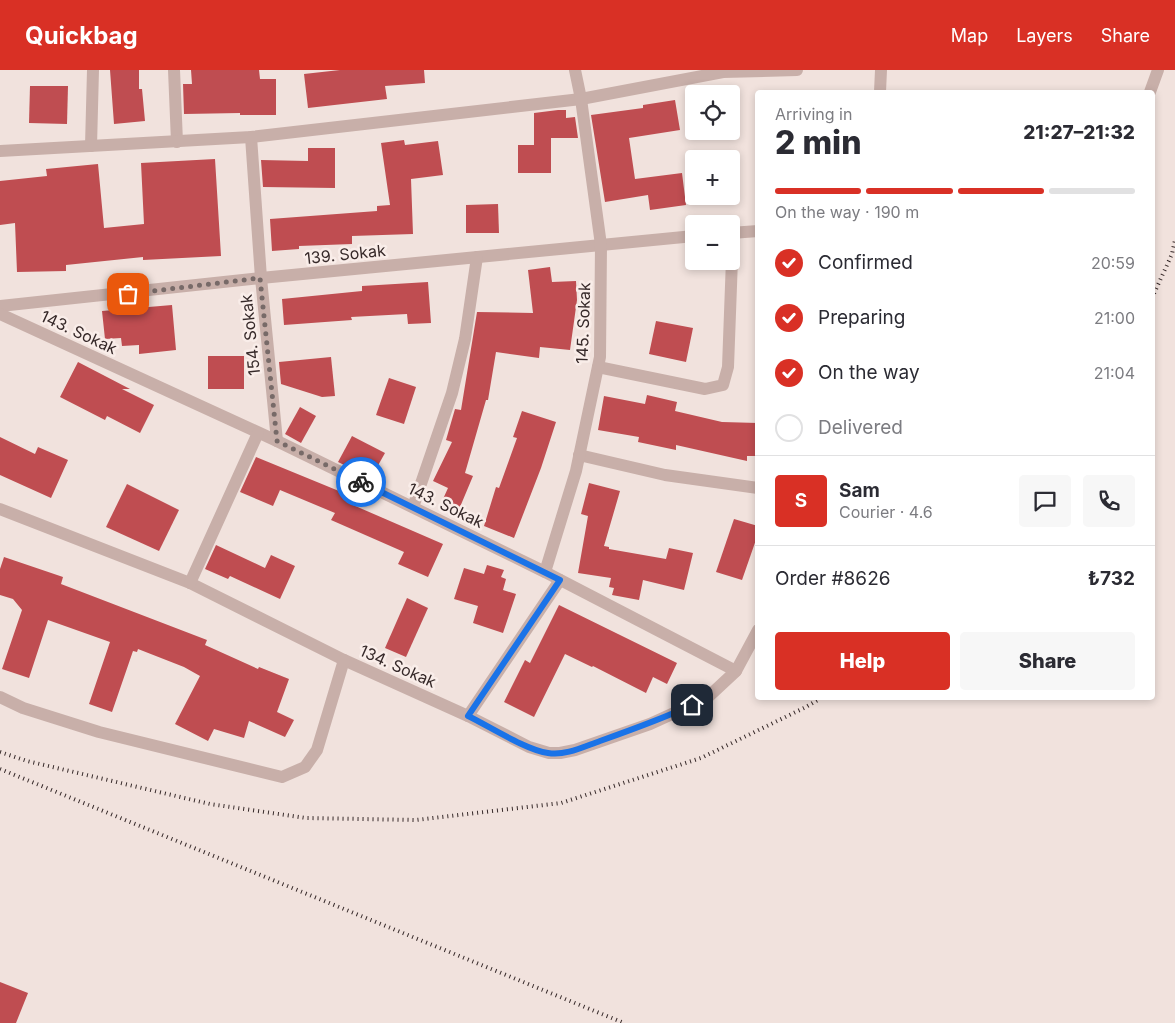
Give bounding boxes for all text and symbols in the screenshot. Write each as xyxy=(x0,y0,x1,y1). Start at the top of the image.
text: Quickbag xyxy=(25,21,138,50)
text: Map xyxy=(951,25,988,46)
text: Layers xyxy=(1016,25,1073,46)
text: Share xyxy=(1101,25,1150,46)
map controls xyxy=(685,85,740,270)
button: locate xyxy=(685,85,740,140)
text: Arriving in xyxy=(775,104,852,124)
text: 21:27–21:32 xyxy=(1023,121,1135,144)
text: 2 min xyxy=(775,123,861,162)
button: + xyxy=(685,150,740,205)
text: On the way · 190 m xyxy=(775,202,919,222)
button: − xyxy=(685,215,740,270)
street label: 139. Sokak xyxy=(303,240,387,268)
icon: check xyxy=(775,249,803,277)
text: Confirmed xyxy=(818,251,913,274)
text: 20:59 xyxy=(1091,253,1135,273)
pin xyxy=(107,273,149,315)
icon: bag xyxy=(114,280,142,308)
street label: 145. Sokak xyxy=(572,282,594,364)
street label: 154. Sokak xyxy=(236,293,264,377)
icon: check xyxy=(775,304,803,332)
street label: 143. Sokak xyxy=(38,306,121,358)
text: Preparing xyxy=(818,306,905,329)
text: 21:00 xyxy=(1094,308,1135,328)
icon: check xyxy=(775,359,803,387)
text: On the way xyxy=(818,361,920,384)
text: 21:04 xyxy=(1094,363,1135,383)
text: Delivered xyxy=(818,416,903,439)
courier xyxy=(336,457,386,507)
icon: bike xyxy=(347,468,375,496)
button: chat xyxy=(1019,475,1071,527)
button: phone xyxy=(1083,475,1135,527)
street label: 143. Sokak xyxy=(405,478,487,532)
text: Sam xyxy=(839,479,880,502)
text: S xyxy=(795,489,807,512)
text: Courier · 4.6 xyxy=(839,502,933,522)
text: Order #8626 xyxy=(775,567,891,590)
text: ₺732 xyxy=(1088,567,1135,590)
button: Help xyxy=(775,632,950,690)
button: Share xyxy=(960,632,1135,690)
street label: 134. Sokak xyxy=(357,640,440,692)
pin xyxy=(671,684,713,726)
icon: home xyxy=(678,691,706,719)

